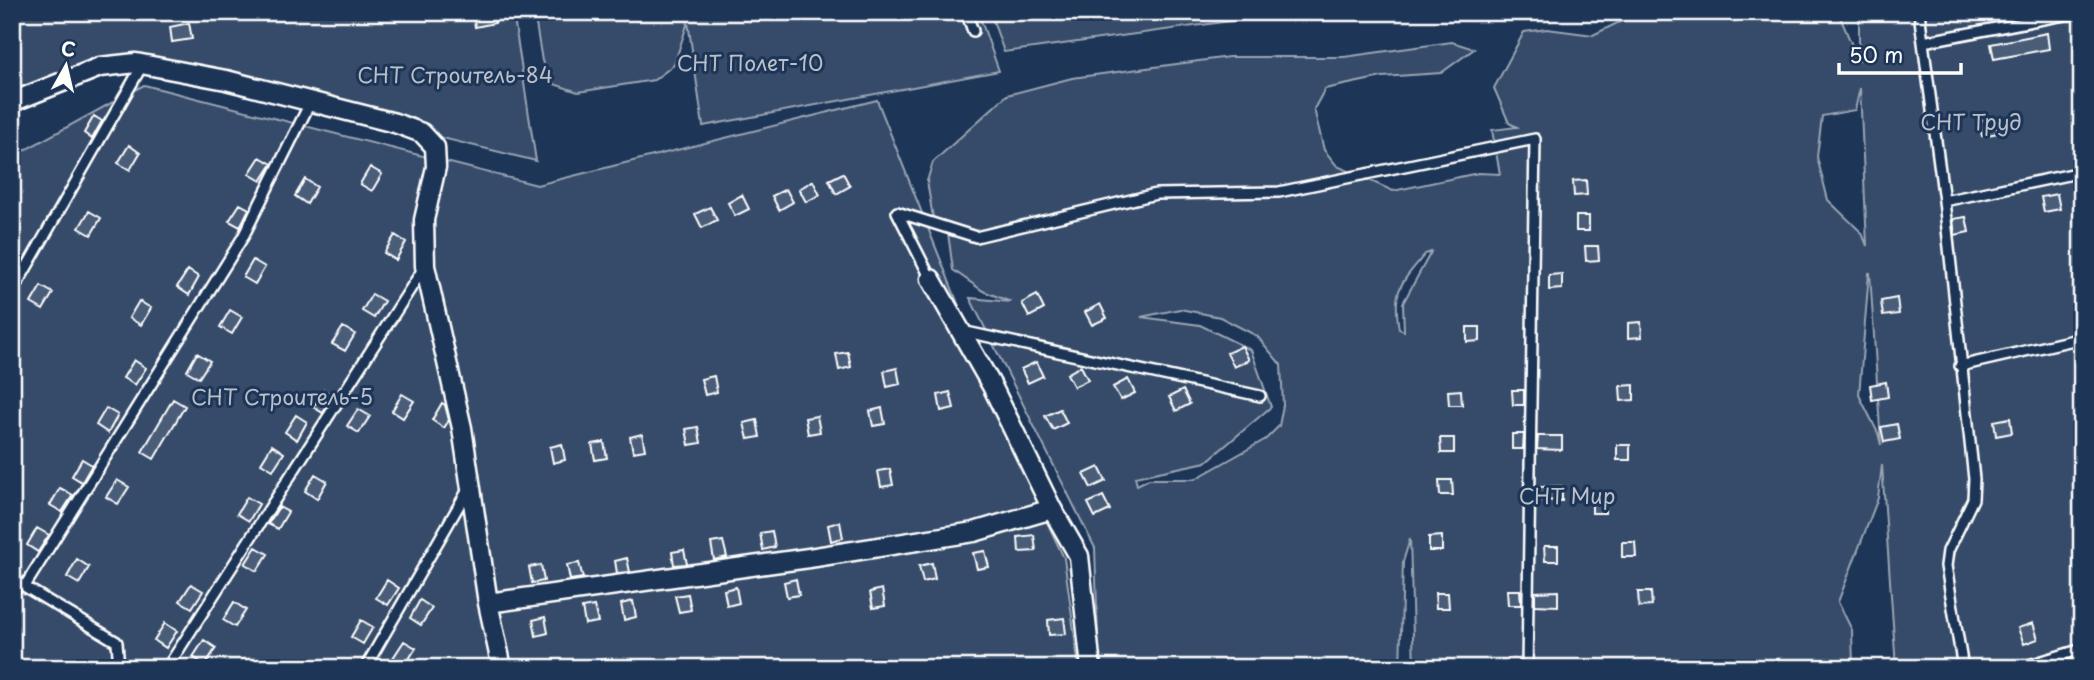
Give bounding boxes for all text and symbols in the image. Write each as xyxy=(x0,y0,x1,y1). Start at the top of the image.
north arrow xyxy=(32,32,102,102)
scale bar xyxy=(1839,32,1961,76)
text: С xyxy=(59,33,78,63)
text: 50 m xyxy=(1849,38,1903,70)
park label: СНТ Полет-10 xyxy=(677,46,823,78)
park label: СНТ Строитель-84 xyxy=(357,58,553,90)
park label: СНТ Труд xyxy=(1920,105,2022,137)
park label: СНТ Строитель-5 xyxy=(191,380,373,412)
park label: СНТ Мир xyxy=(1519,479,1615,511)

